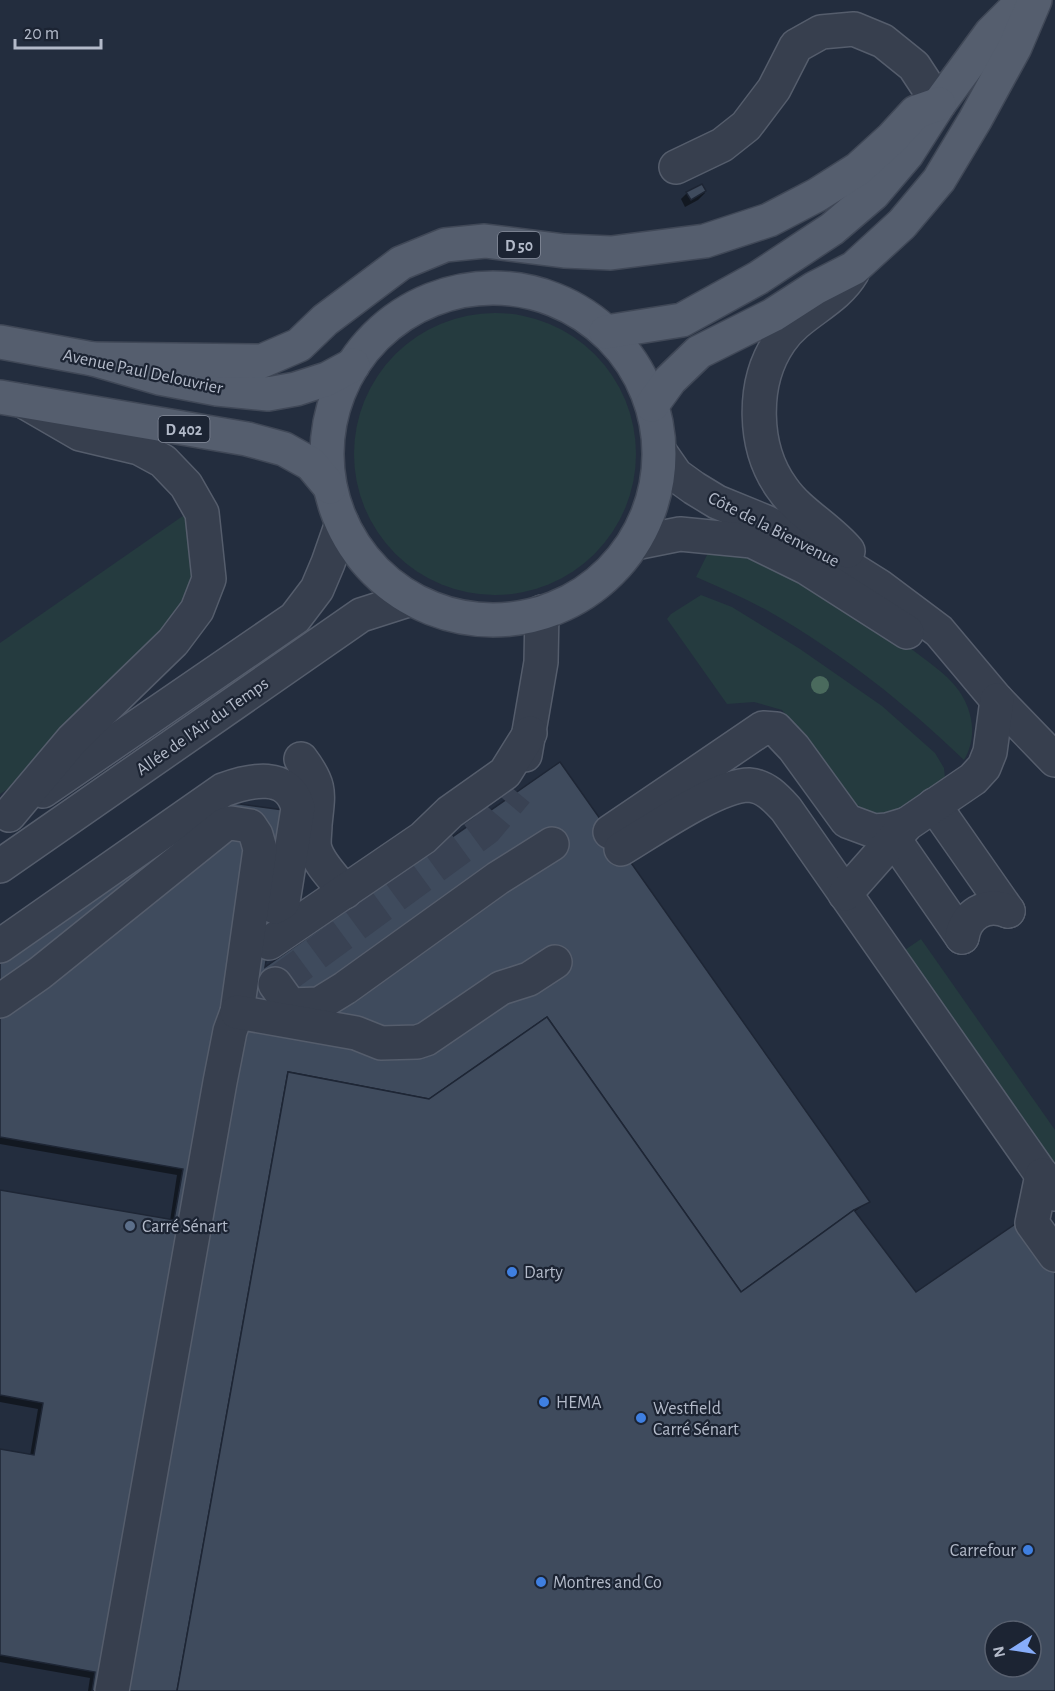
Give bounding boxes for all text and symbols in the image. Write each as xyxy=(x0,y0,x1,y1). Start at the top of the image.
scale bar xyxy=(15,12,100,50)
text: 20 m xyxy=(24,25,59,43)
road number: D 50 xyxy=(498,232,540,258)
street label: Avenue Paul Delouvrier xyxy=(61,346,225,398)
road number: D 402 xyxy=(158,416,210,442)
street label: Côte de la Bienvenue xyxy=(705,489,842,571)
street label: Allée de l'Air du Temps xyxy=(133,674,272,779)
place label: Carré Sénart xyxy=(142,1218,228,1236)
marker: Carré Sénart xyxy=(123,1219,137,1233)
place label: Darty xyxy=(524,1264,563,1282)
marker: Darty xyxy=(505,1265,519,1279)
place label: HEMA xyxy=(556,1394,602,1412)
marker: HEMA xyxy=(537,1395,551,1409)
place label: Westfield Carré Sénart xyxy=(653,1400,739,1439)
marker: Westfield Carré Sénart xyxy=(634,1411,648,1425)
place label: Carrefour xyxy=(950,1542,1016,1560)
marker: Carrefour xyxy=(1021,1543,1035,1557)
place label: Montres and Co xyxy=(553,1574,662,1592)
marker: Montres and Co xyxy=(534,1575,548,1589)
north arrow xyxy=(983,1619,1043,1679)
text: N xyxy=(990,1645,1008,1659)

